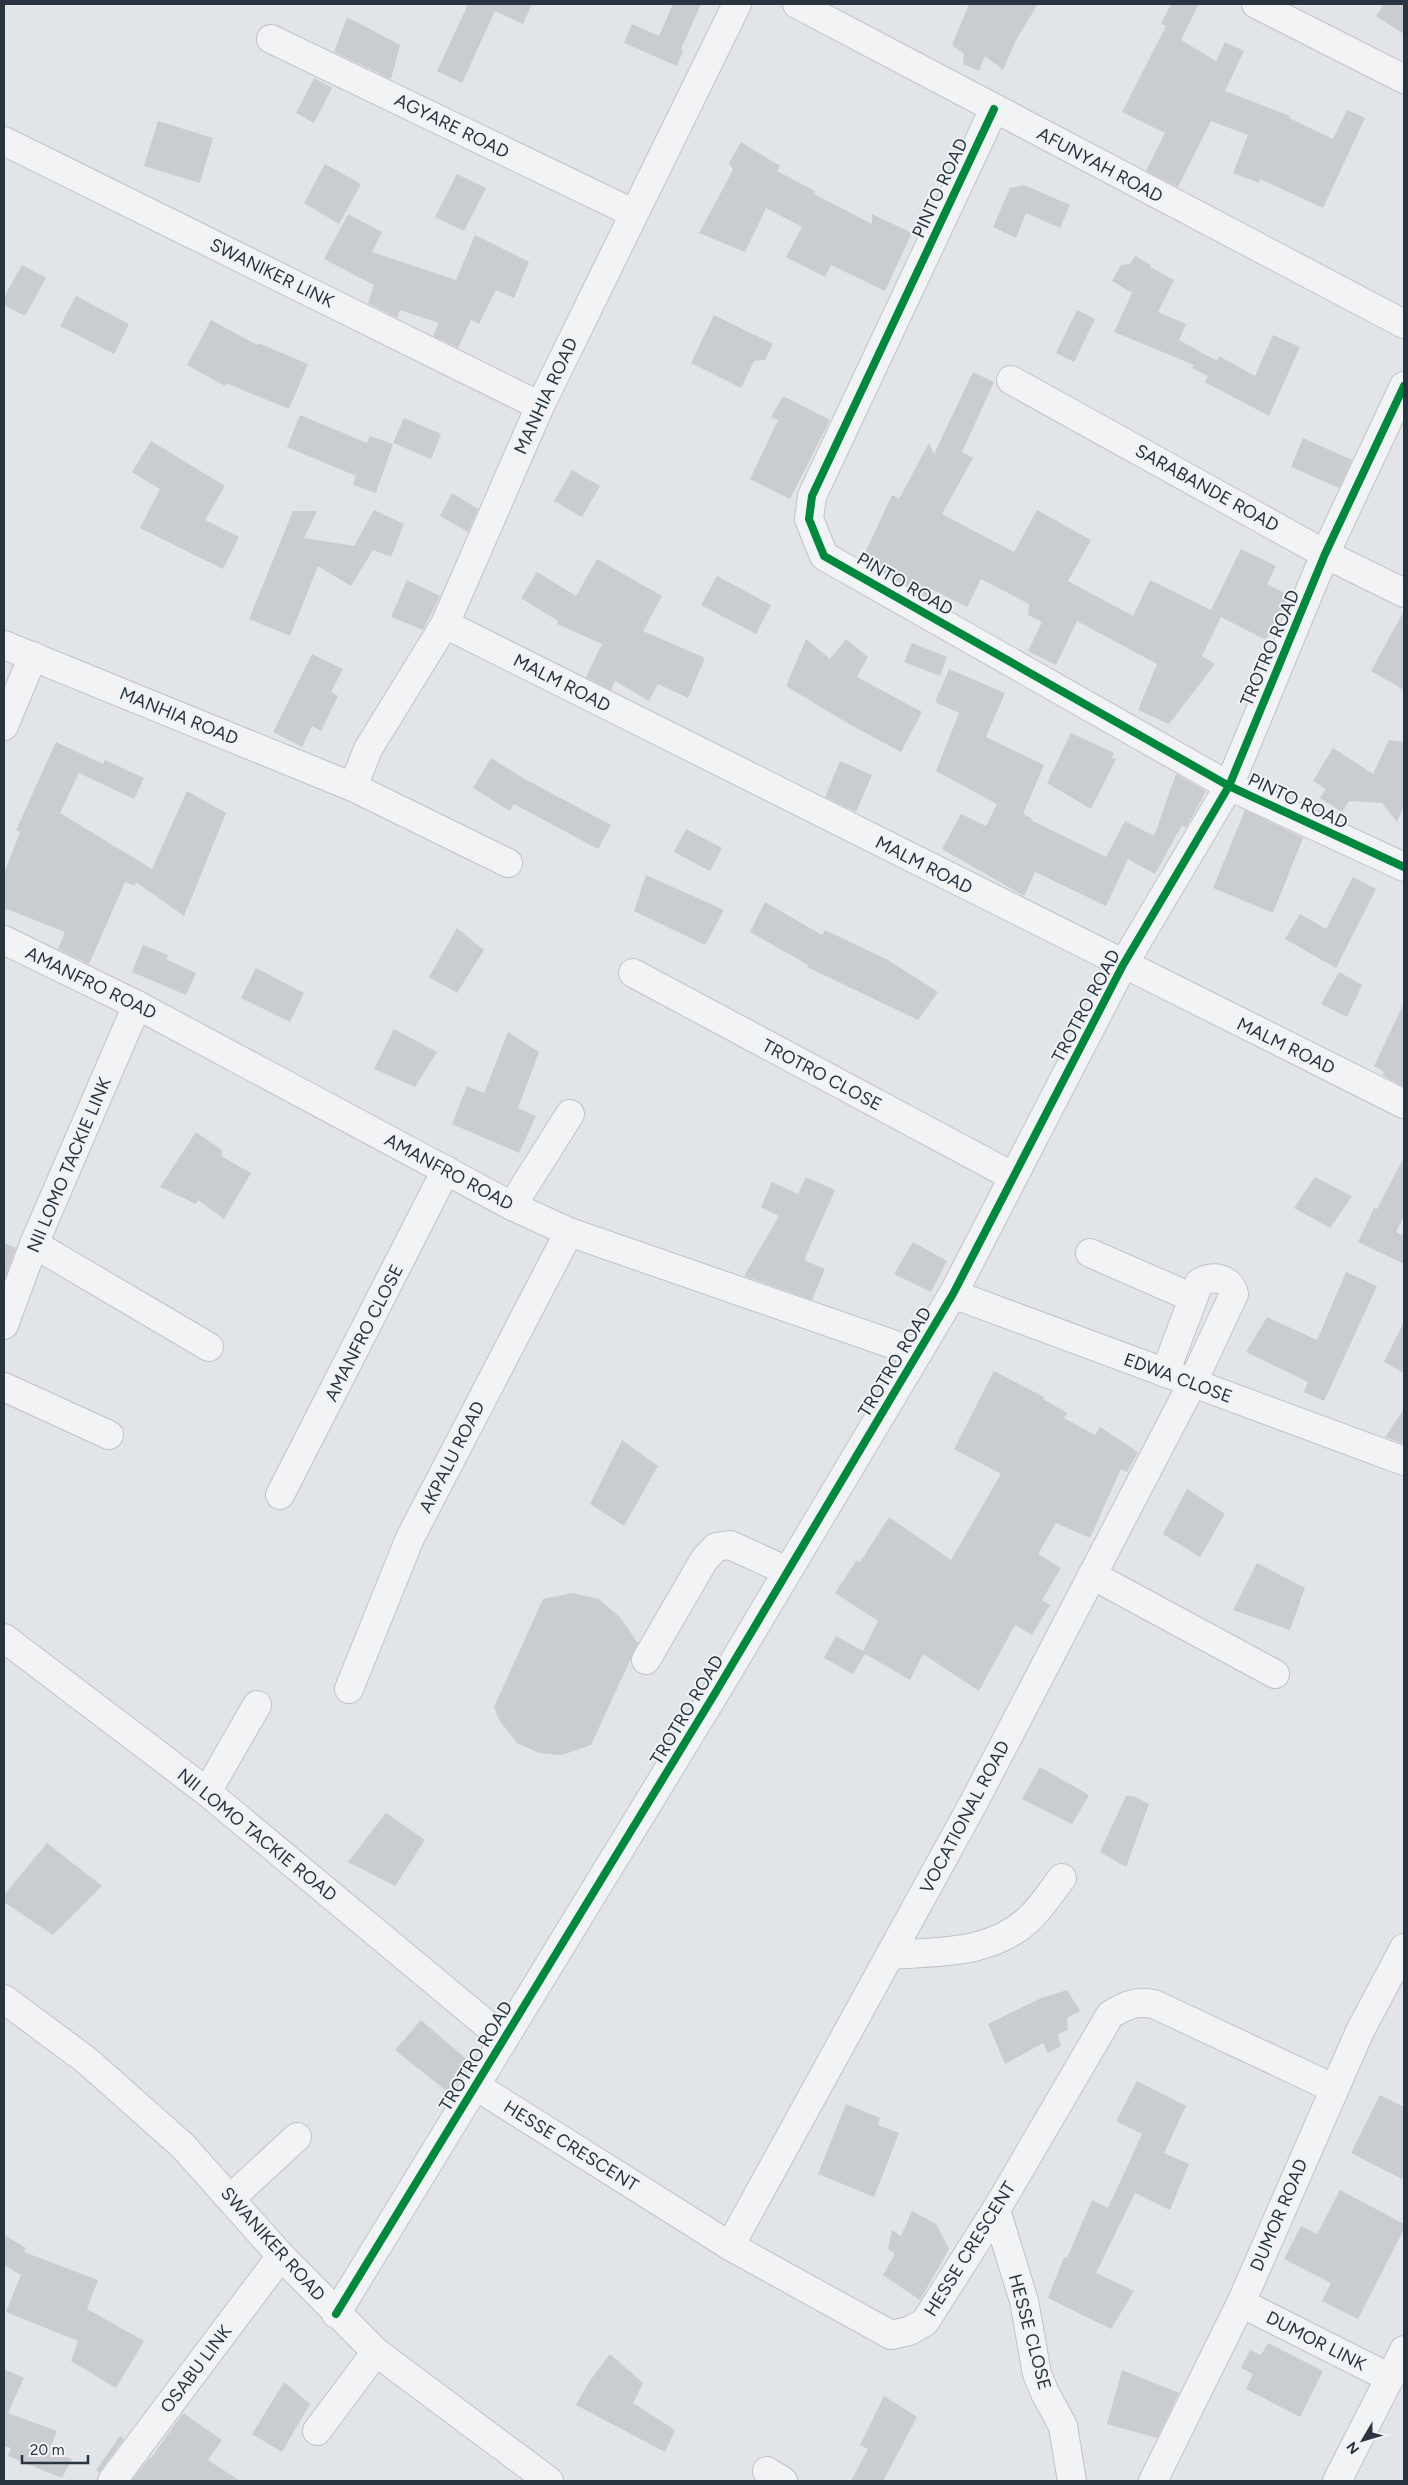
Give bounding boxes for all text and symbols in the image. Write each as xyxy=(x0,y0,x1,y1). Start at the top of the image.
street label: AGYARE ROAD xyxy=(391,89,513,163)
street label: AFUNYAH ROAD xyxy=(1033,123,1167,207)
street label: PINTO ROAD xyxy=(907,135,973,241)
street label: SWANIKER LINK xyxy=(206,233,338,313)
street label: MANHIA ROAD xyxy=(509,334,583,458)
street label: SARABANDE ROAD xyxy=(1131,439,1283,537)
street label: PINTO ROAD xyxy=(853,548,957,620)
street label: TROTRO ROAD xyxy=(1236,586,1304,710)
street label: MALM ROAD xyxy=(510,649,614,717)
street label: MANHIA ROAD xyxy=(116,682,242,750)
street label: PINTO ROAD xyxy=(1245,768,1351,834)
street label: MALM ROAD xyxy=(872,831,976,899)
street label: AMANFRO ROAD xyxy=(22,942,160,1024)
street label: TROTRO ROAD xyxy=(1047,946,1125,1066)
street label: MALM ROAD xyxy=(1233,1013,1339,1079)
street label: TROTRO CLOSE xyxy=(758,1034,886,1116)
street label: NII LOMO TACKIE LINK xyxy=(22,1074,116,1256)
street label: AMANFRO ROAD xyxy=(381,1129,517,1215)
street label: AMANFRO CLOSE xyxy=(320,1261,408,1405)
street label: TROTRO ROAD xyxy=(854,1303,936,1421)
street label: EDWA CLOSE xyxy=(1121,1348,1235,1408)
street label: AKPALU ROAD xyxy=(414,1398,490,1516)
street label: TROTRO ROAD xyxy=(646,1651,728,1769)
street label: VOCATIONAL ROAD xyxy=(915,1737,1015,1897)
street label: NII LOMO TACKIE ROAD xyxy=(173,1764,341,1906)
street label: TROTRO ROAD xyxy=(435,1997,517,2115)
street label: HESSE CRESCENT xyxy=(500,2096,643,2196)
street label: DUMOR ROAD xyxy=(1245,2156,1313,2274)
street label: HESSE CRESCENT xyxy=(920,2177,1020,2320)
street label: SWANIKER ROAD xyxy=(216,2182,330,2306)
street label: HESSE CLOSE xyxy=(1004,2272,1056,2392)
street label: DUMOR LINK xyxy=(1262,2306,1370,2376)
street label: OSABU LINK xyxy=(156,2321,236,2417)
north arrow xyxy=(1338,2415,1388,2465)
scale bar xyxy=(22,2432,89,2464)
text: N xyxy=(1343,2438,1363,2457)
text: 20 m xyxy=(30,2441,64,2459)

